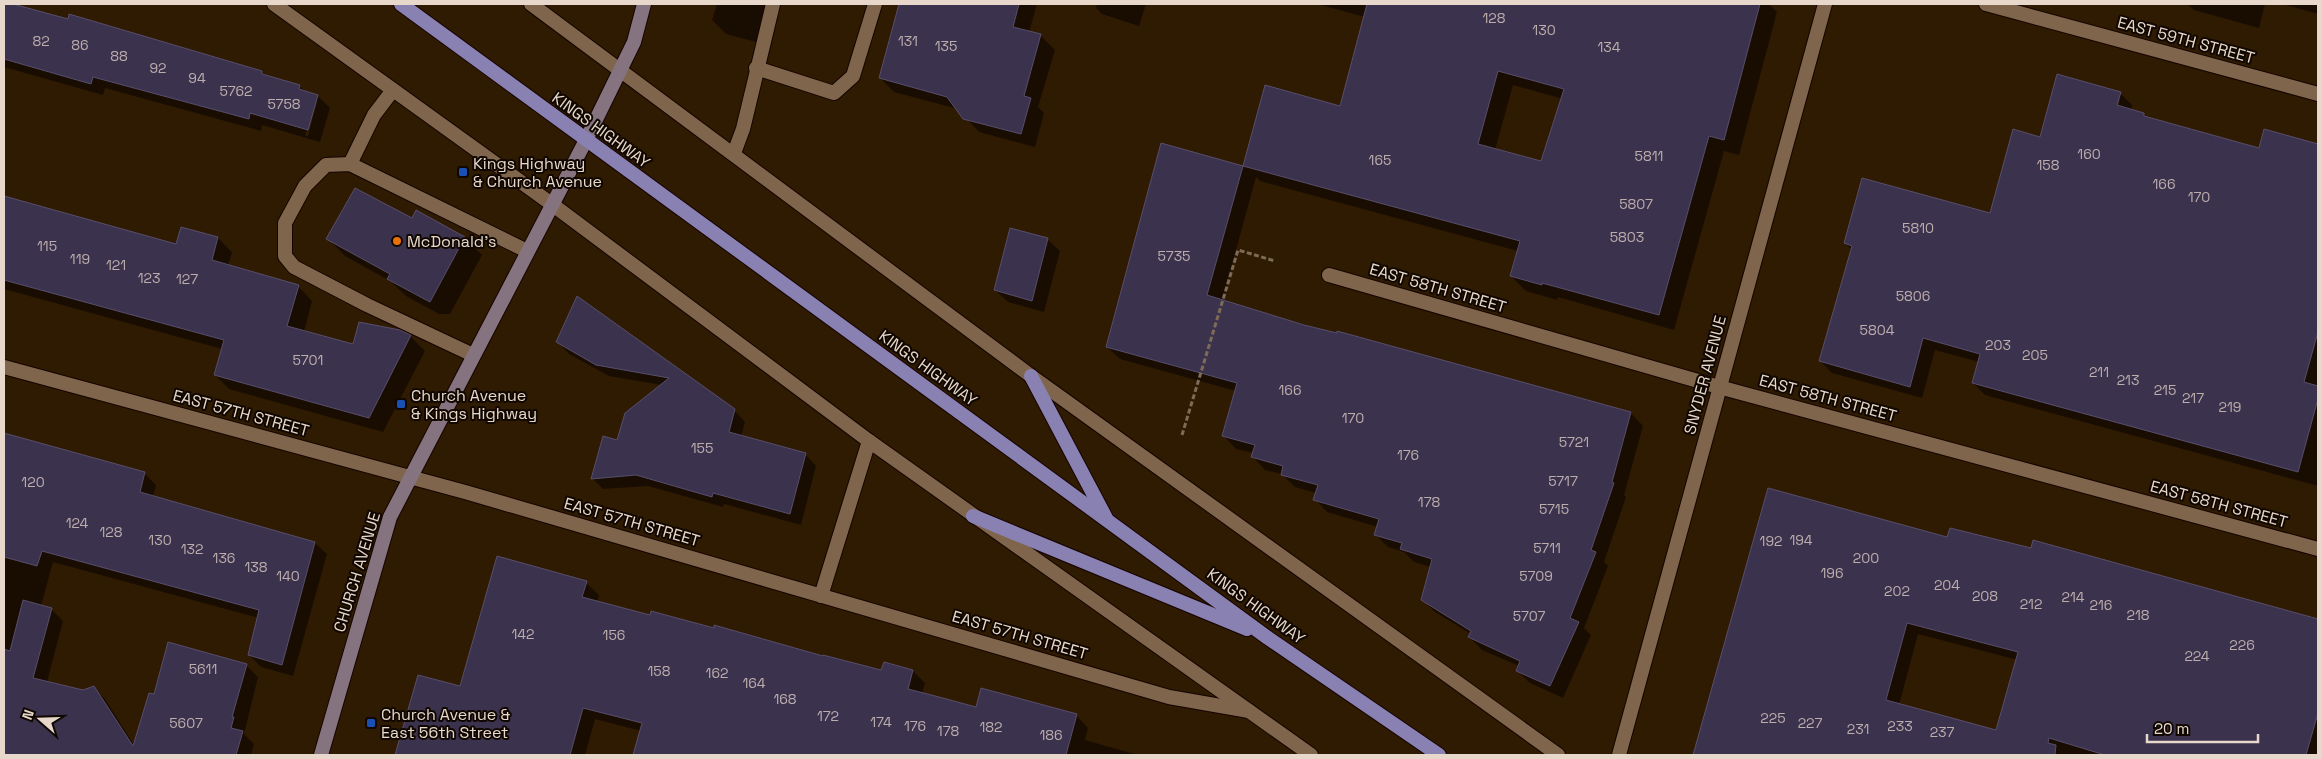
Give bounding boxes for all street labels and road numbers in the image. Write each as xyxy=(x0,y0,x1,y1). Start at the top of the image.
street label: EAST 59TH STREET xyxy=(2115,12,2257,68)
street label: KINGS HIGHWAY xyxy=(548,87,654,173)
street label: EAST 58TH STREET xyxy=(1367,258,1509,318)
street label: SNYDER AVENUE xyxy=(1679,313,1731,437)
street label: KINGS HIGHWAY xyxy=(875,325,981,411)
street label: EAST 58TH STREET xyxy=(1757,370,1899,426)
street label: EAST 57TH STREET xyxy=(171,385,311,441)
street label: EAST 58TH STREET xyxy=(2148,476,2290,532)
street label: EAST 57TH STREET xyxy=(562,493,702,551)
street label: CHURCH AVENUE xyxy=(329,509,385,635)
street label: KINGS HIGHWAY xyxy=(1203,563,1309,649)
street label: EAST 57TH STREET xyxy=(950,606,1090,664)

